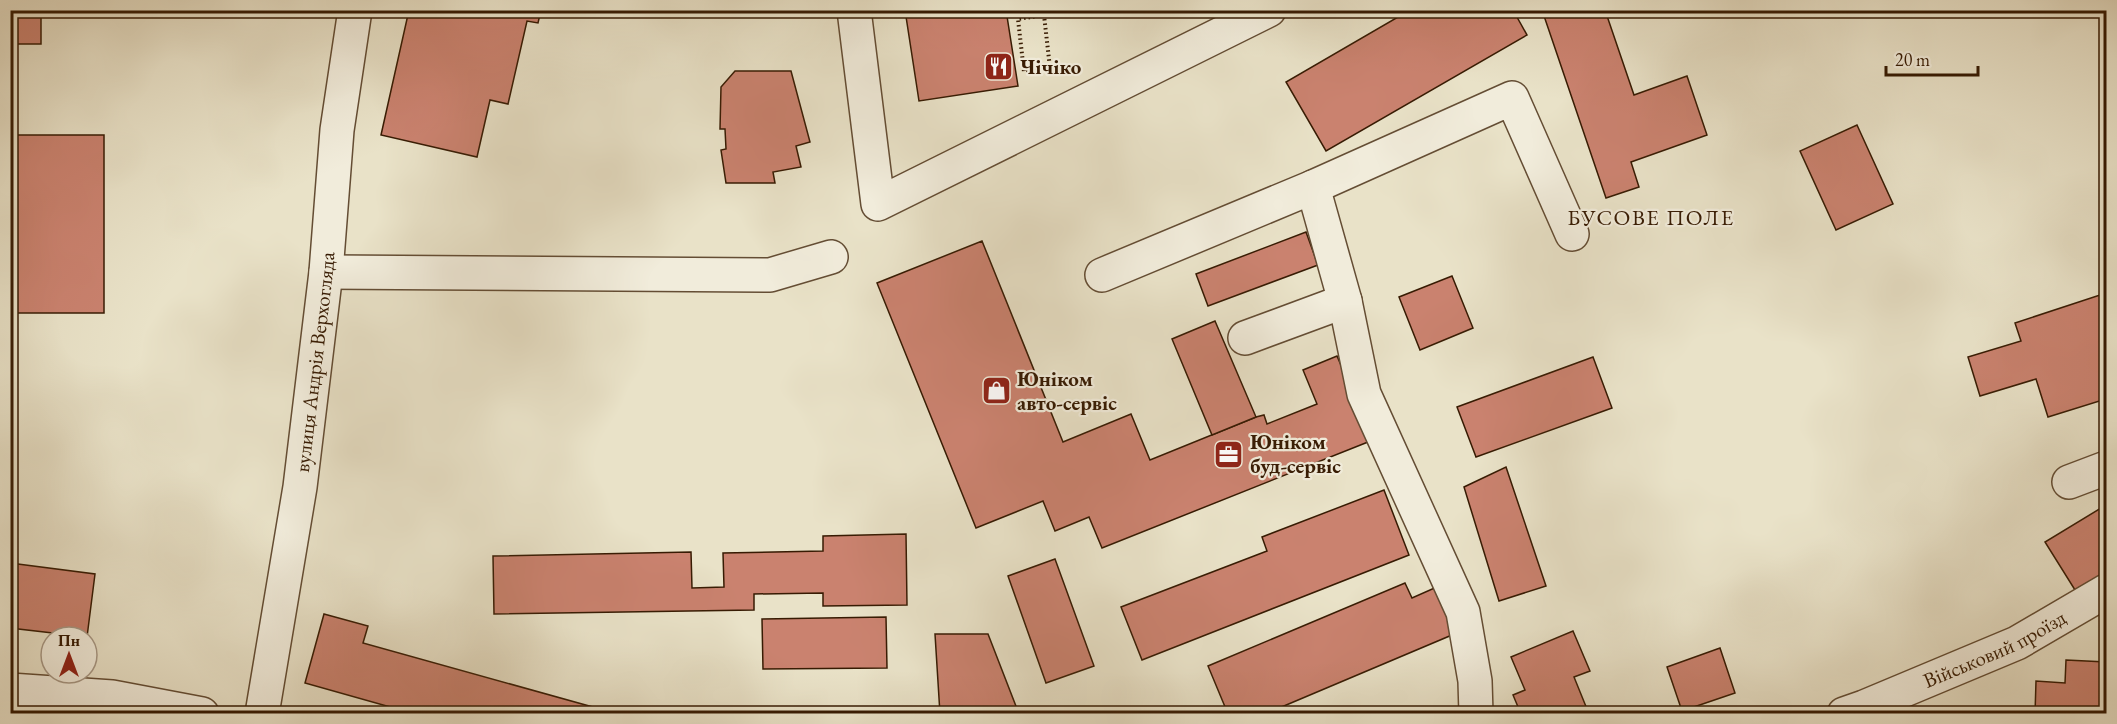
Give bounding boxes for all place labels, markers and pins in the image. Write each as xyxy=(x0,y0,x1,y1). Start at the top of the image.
restaurant icon: Чічіко xyxy=(983,51,1015,83)
place label: Чічіко xyxy=(1020,53,1082,80)
place label: Юніком авто-сервіс xyxy=(1017,365,1117,416)
shop icon: Юніком авто-сервіс xyxy=(980,375,1012,407)
place label: Юніком буд-сервіс xyxy=(1250,428,1341,479)
office icon: Юніком буд-сервіс xyxy=(1213,438,1245,470)

